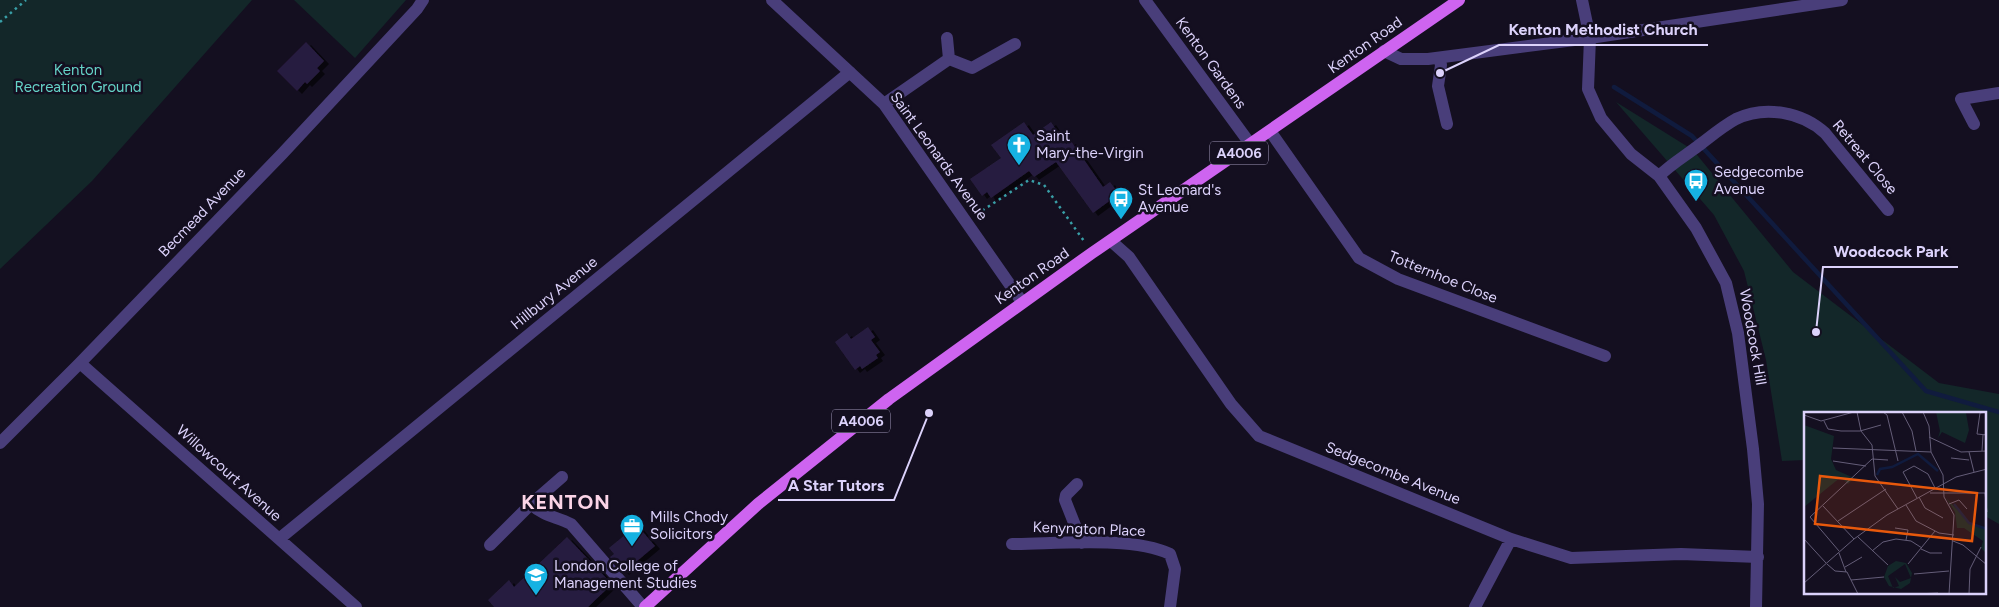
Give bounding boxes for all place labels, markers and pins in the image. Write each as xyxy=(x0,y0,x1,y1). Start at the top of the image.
callout: Kenton Methodist Church xyxy=(1499,14,1708,45)
place label: Saint Mary-the-Virgin xyxy=(1036,127,1144,162)
church icon: Saint Mary-the-Virgin xyxy=(1006,132,1032,166)
place label: Sedgecombe Avenue xyxy=(1714,163,1804,198)
bus stop icon: Sedgecombe Avenue xyxy=(1683,168,1709,202)
place label: St Leonard's Avenue xyxy=(1138,181,1221,216)
bus stop icon: St Leonard's Avenue xyxy=(1108,186,1134,220)
callout: Woodcock Park xyxy=(1823,236,1958,267)
callout: A Star Tutors xyxy=(778,469,894,500)
place label: Mills Chody Solicitors xyxy=(650,508,728,543)
office icon: Mills Chody Solicitors xyxy=(619,513,645,547)
place label: London College of Management Studies xyxy=(554,557,697,592)
school or university icon: London College of Management Studies xyxy=(523,562,549,596)

